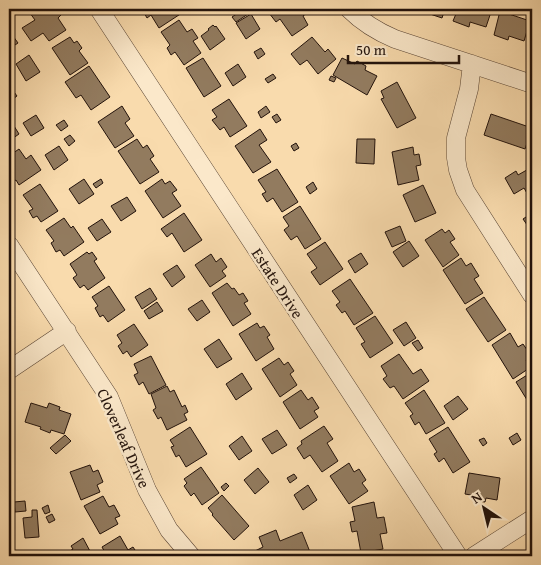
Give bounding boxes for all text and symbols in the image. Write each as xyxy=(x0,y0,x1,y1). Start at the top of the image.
scale bar xyxy=(348,32,460,64)
text: 50 m xyxy=(356,39,387,60)
street label: Estate Drive xyxy=(246,243,310,323)
street label: Cloverleaf Drive xyxy=(91,384,157,492)
north arrow xyxy=(458,482,508,532)
text: N xyxy=(467,486,487,508)

